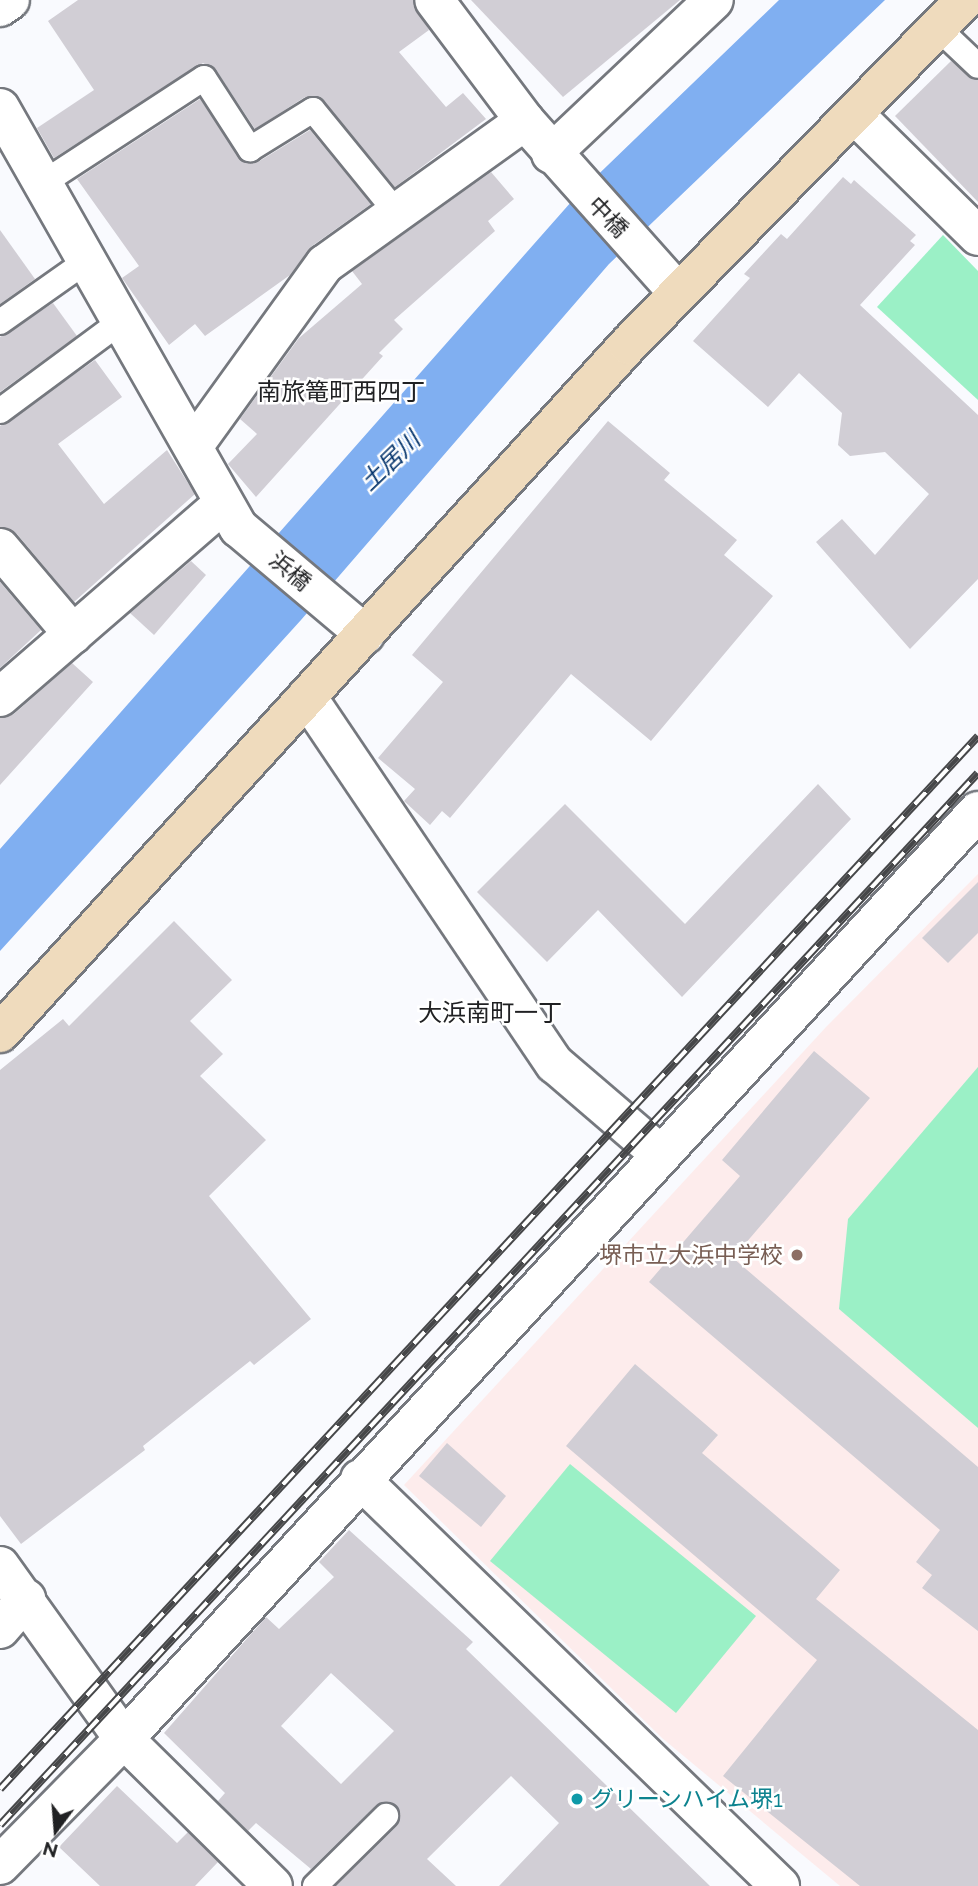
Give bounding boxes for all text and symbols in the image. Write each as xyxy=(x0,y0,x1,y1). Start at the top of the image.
street label: 中橋 xyxy=(582,191,634,243)
district label: 南旅篭町西四丁 xyxy=(257,378,425,406)
water label: 土居川 xyxy=(354,426,426,496)
street label: 浜橋 xyxy=(264,546,316,596)
district label: 大浜南町一丁 xyxy=(418,999,562,1027)
place label: 堺市立大浜中学校 xyxy=(599,1241,783,1269)
marker: 堺市立大浜中学校 xyxy=(789,1247,805,1263)
place label: グリーンハイム堺1 xyxy=(591,1785,785,1813)
marker: グリーンハイム堺1 xyxy=(569,1791,585,1807)
north arrow xyxy=(21,1795,91,1865)
text: N xyxy=(40,1838,60,1863)

